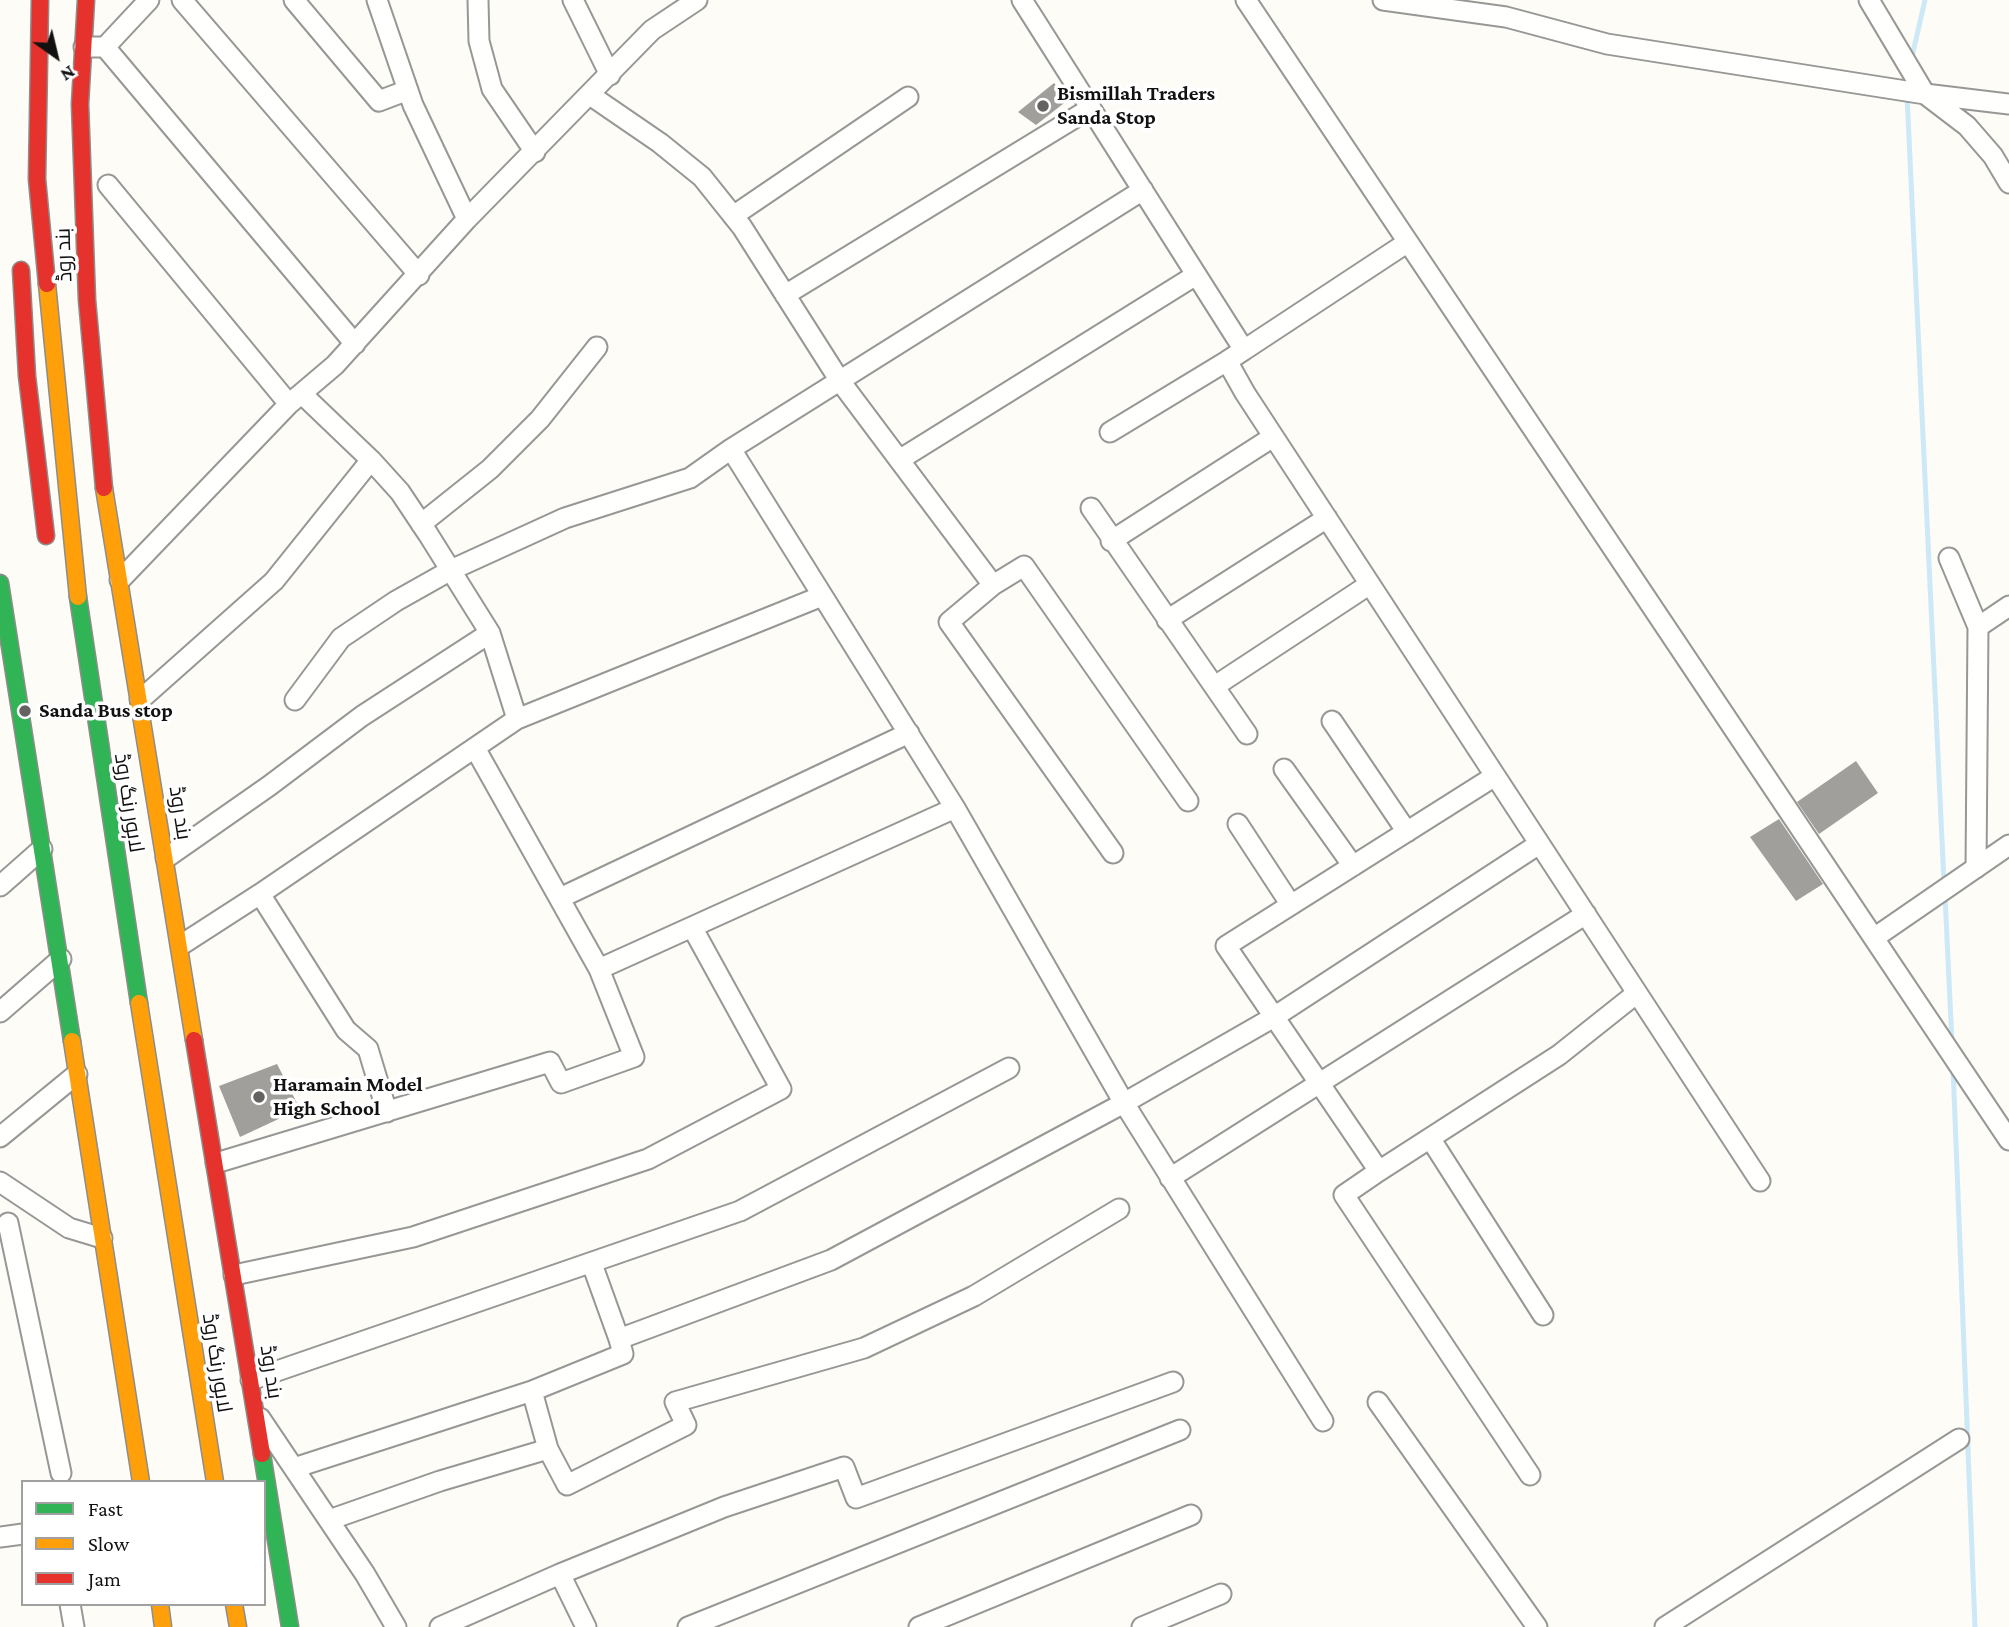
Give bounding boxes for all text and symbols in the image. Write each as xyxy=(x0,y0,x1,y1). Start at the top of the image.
north arrow xyxy=(21,21,91,91)
text: N xyxy=(57,61,79,86)
place label: Bismillah Traders Sanda Stop xyxy=(1057,81,1215,131)
marker: Bismillah Traders Sanda Stop xyxy=(1035,98,1051,114)
street label: بند روڈ xyxy=(50,228,78,282)
place label: Sanda Bus stop xyxy=(39,698,173,724)
marker: Sanda Bus stop xyxy=(17,703,33,719)
street label: لاہور رنگ روڈ xyxy=(109,752,149,854)
street label: بند روڈ xyxy=(163,784,197,842)
place label: Haramain Model High School xyxy=(273,1072,423,1122)
marker: Haramain Model High School xyxy=(251,1089,267,1105)
street label: لاہور رنگ روڈ xyxy=(197,1312,237,1414)
street label: بند روڈ xyxy=(254,1343,288,1401)
legend xyxy=(21,1480,266,1606)
text: Fast xyxy=(88,1497,123,1521)
text: Slow xyxy=(88,1532,129,1556)
text: Jam xyxy=(88,1567,121,1591)

